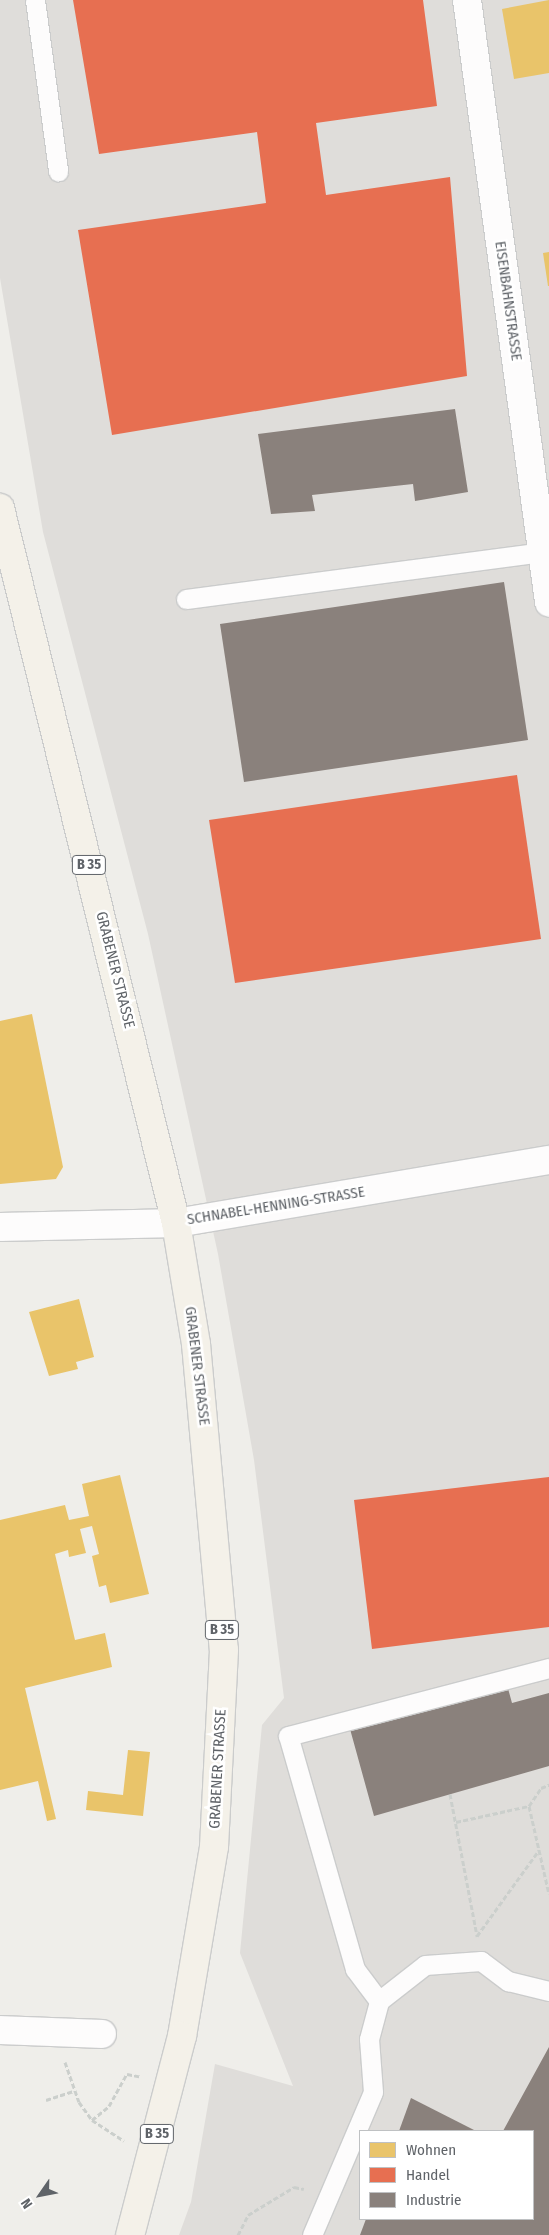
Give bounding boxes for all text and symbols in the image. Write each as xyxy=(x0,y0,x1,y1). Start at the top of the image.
street label: EISENBAHNSTRASSE xyxy=(491,240,525,362)
road number: B 35 xyxy=(72,854,106,876)
street label: GRABENER STRASSE xyxy=(92,910,138,1030)
street label: SCHNABEL-HENNING-STRASSE xyxy=(186,1183,366,1229)
street label: GRABENER STRASSE xyxy=(181,1306,213,1426)
road number: B 35 xyxy=(204,1618,240,1642)
street label: GRABENER STRASSE xyxy=(206,1709,230,1829)
road number: B 35 xyxy=(140,2122,174,2146)
legend xyxy=(359,2130,534,2220)
text: Wohnen xyxy=(406,2141,456,2159)
text: Handel xyxy=(406,2166,450,2184)
north arrow xyxy=(15,2170,65,2220)
text: Industrie xyxy=(406,2191,461,2209)
text: N xyxy=(18,2195,36,2212)

